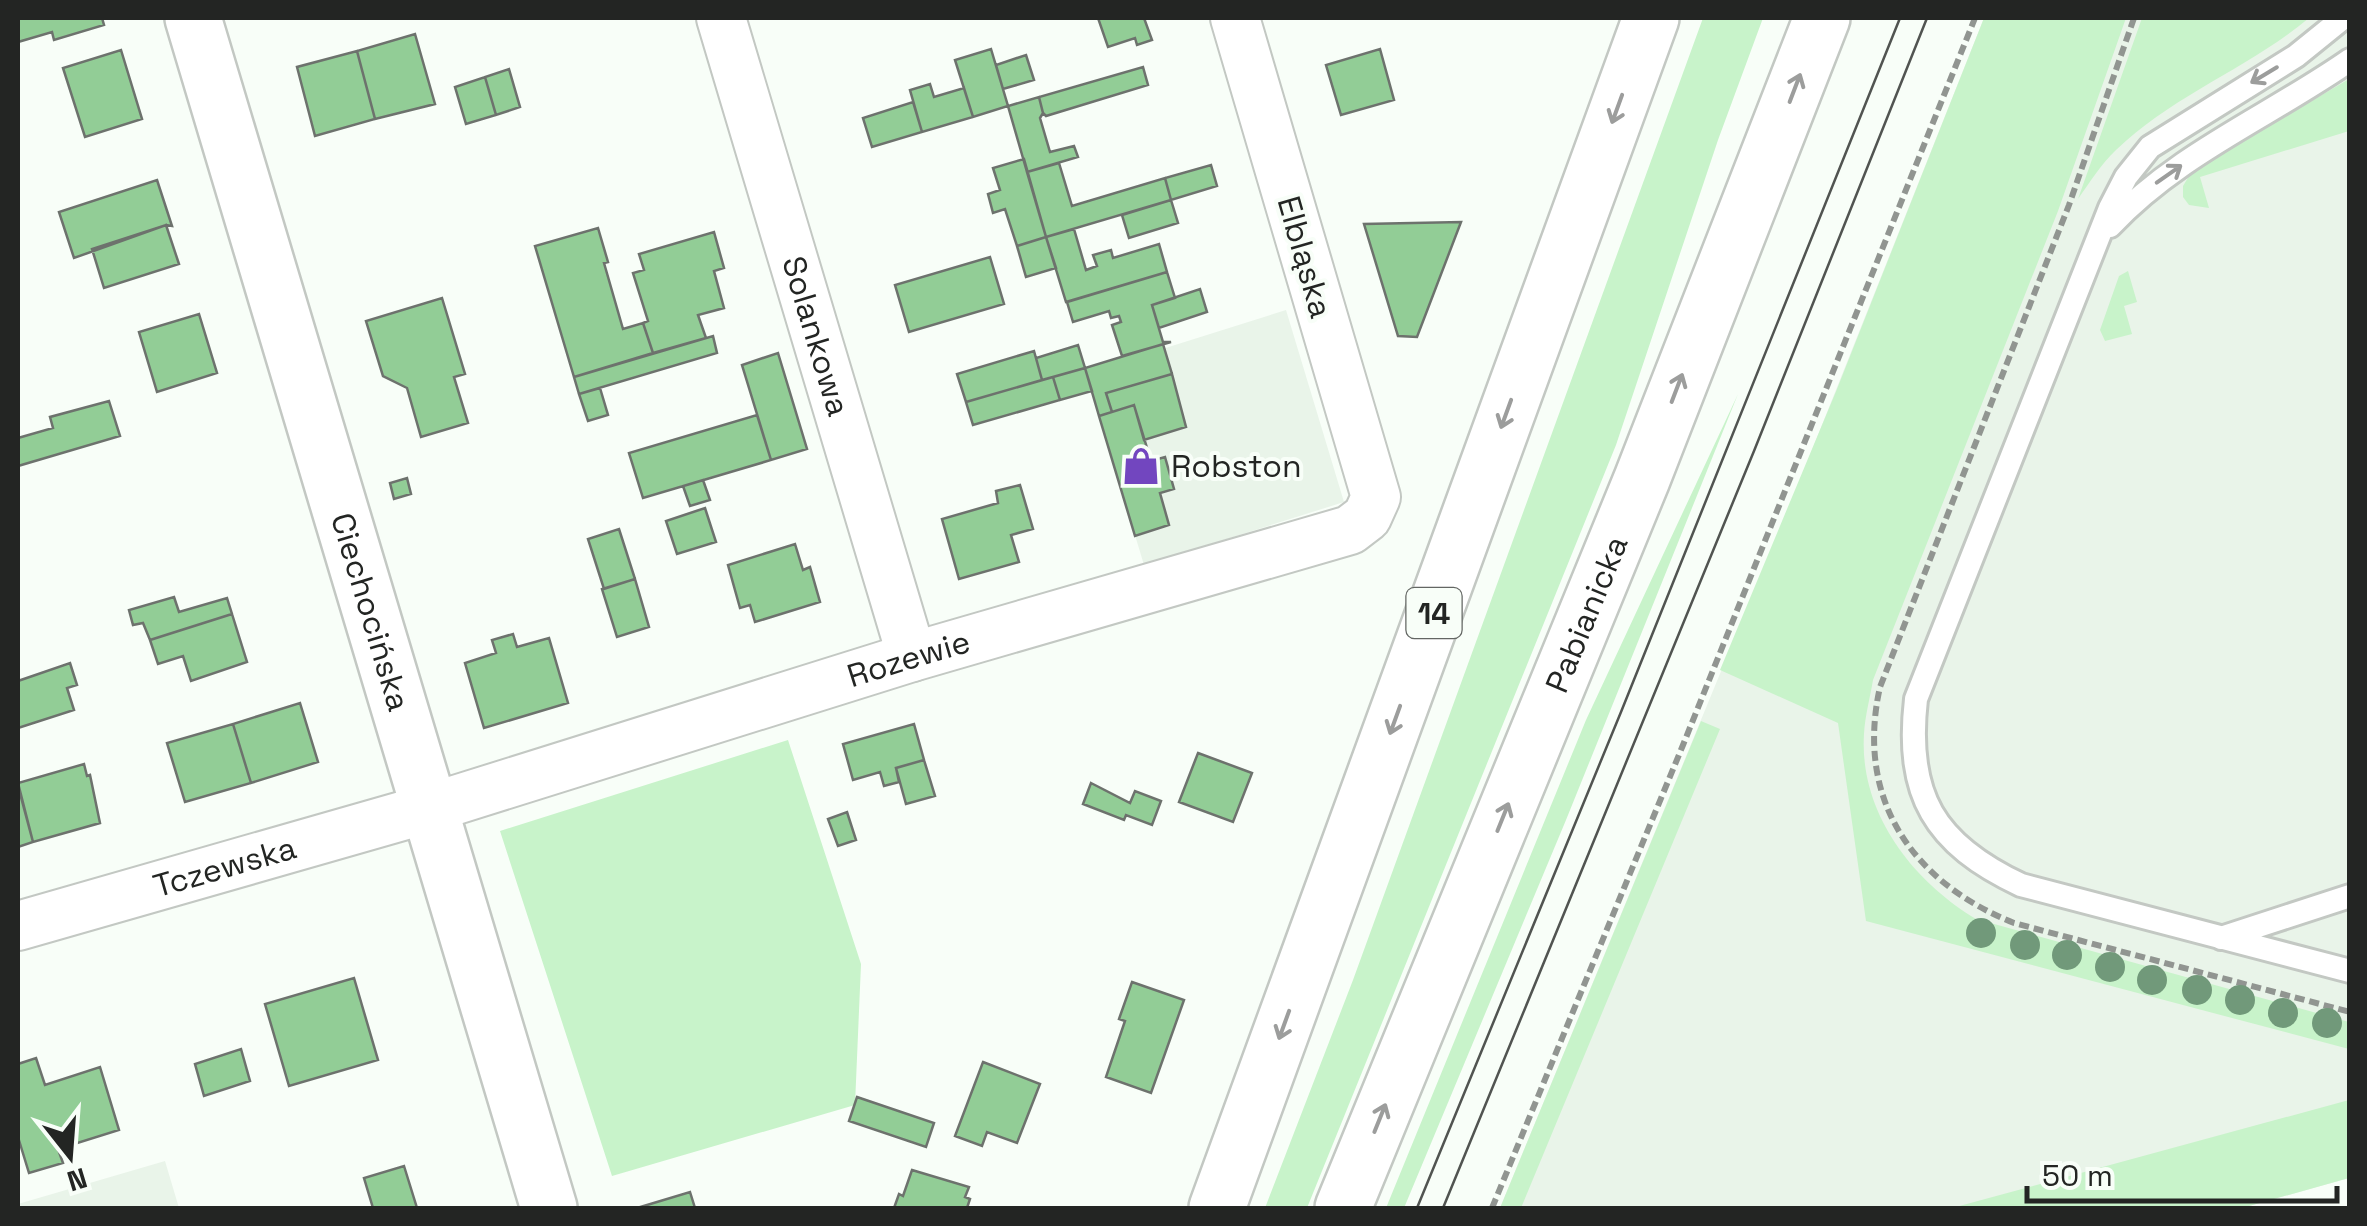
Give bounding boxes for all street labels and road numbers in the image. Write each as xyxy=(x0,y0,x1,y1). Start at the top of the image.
street label: Elbląska xyxy=(1269,192,1341,322)
street label: Solankowa xyxy=(773,251,859,421)
street label: Ciechocińska xyxy=(322,508,419,716)
street label: Pabianicka xyxy=(1537,530,1637,698)
road number: 14 xyxy=(1406,588,1462,638)
street label: Rozewie xyxy=(842,621,975,696)
street label: Tczewska xyxy=(149,827,301,906)

